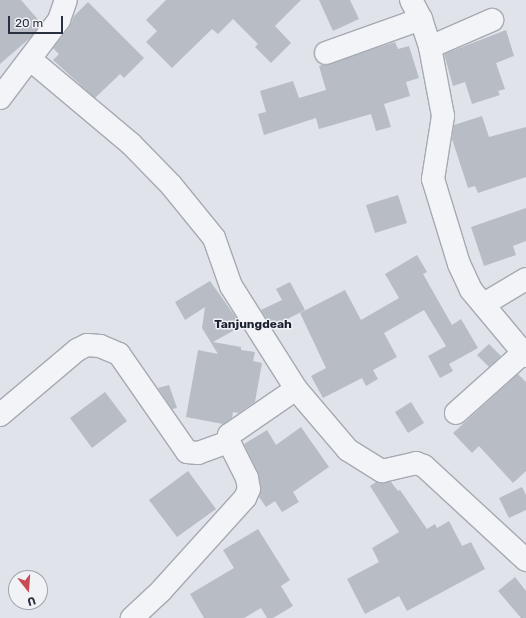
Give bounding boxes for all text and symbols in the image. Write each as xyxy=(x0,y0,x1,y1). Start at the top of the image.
scale bar xyxy=(10,8,65,34)
text: 20 m xyxy=(15,16,43,30)
district label: Tanjungdeah xyxy=(214,318,292,332)
north arrow xyxy=(8,570,48,610)
text: U xyxy=(26,594,37,608)

